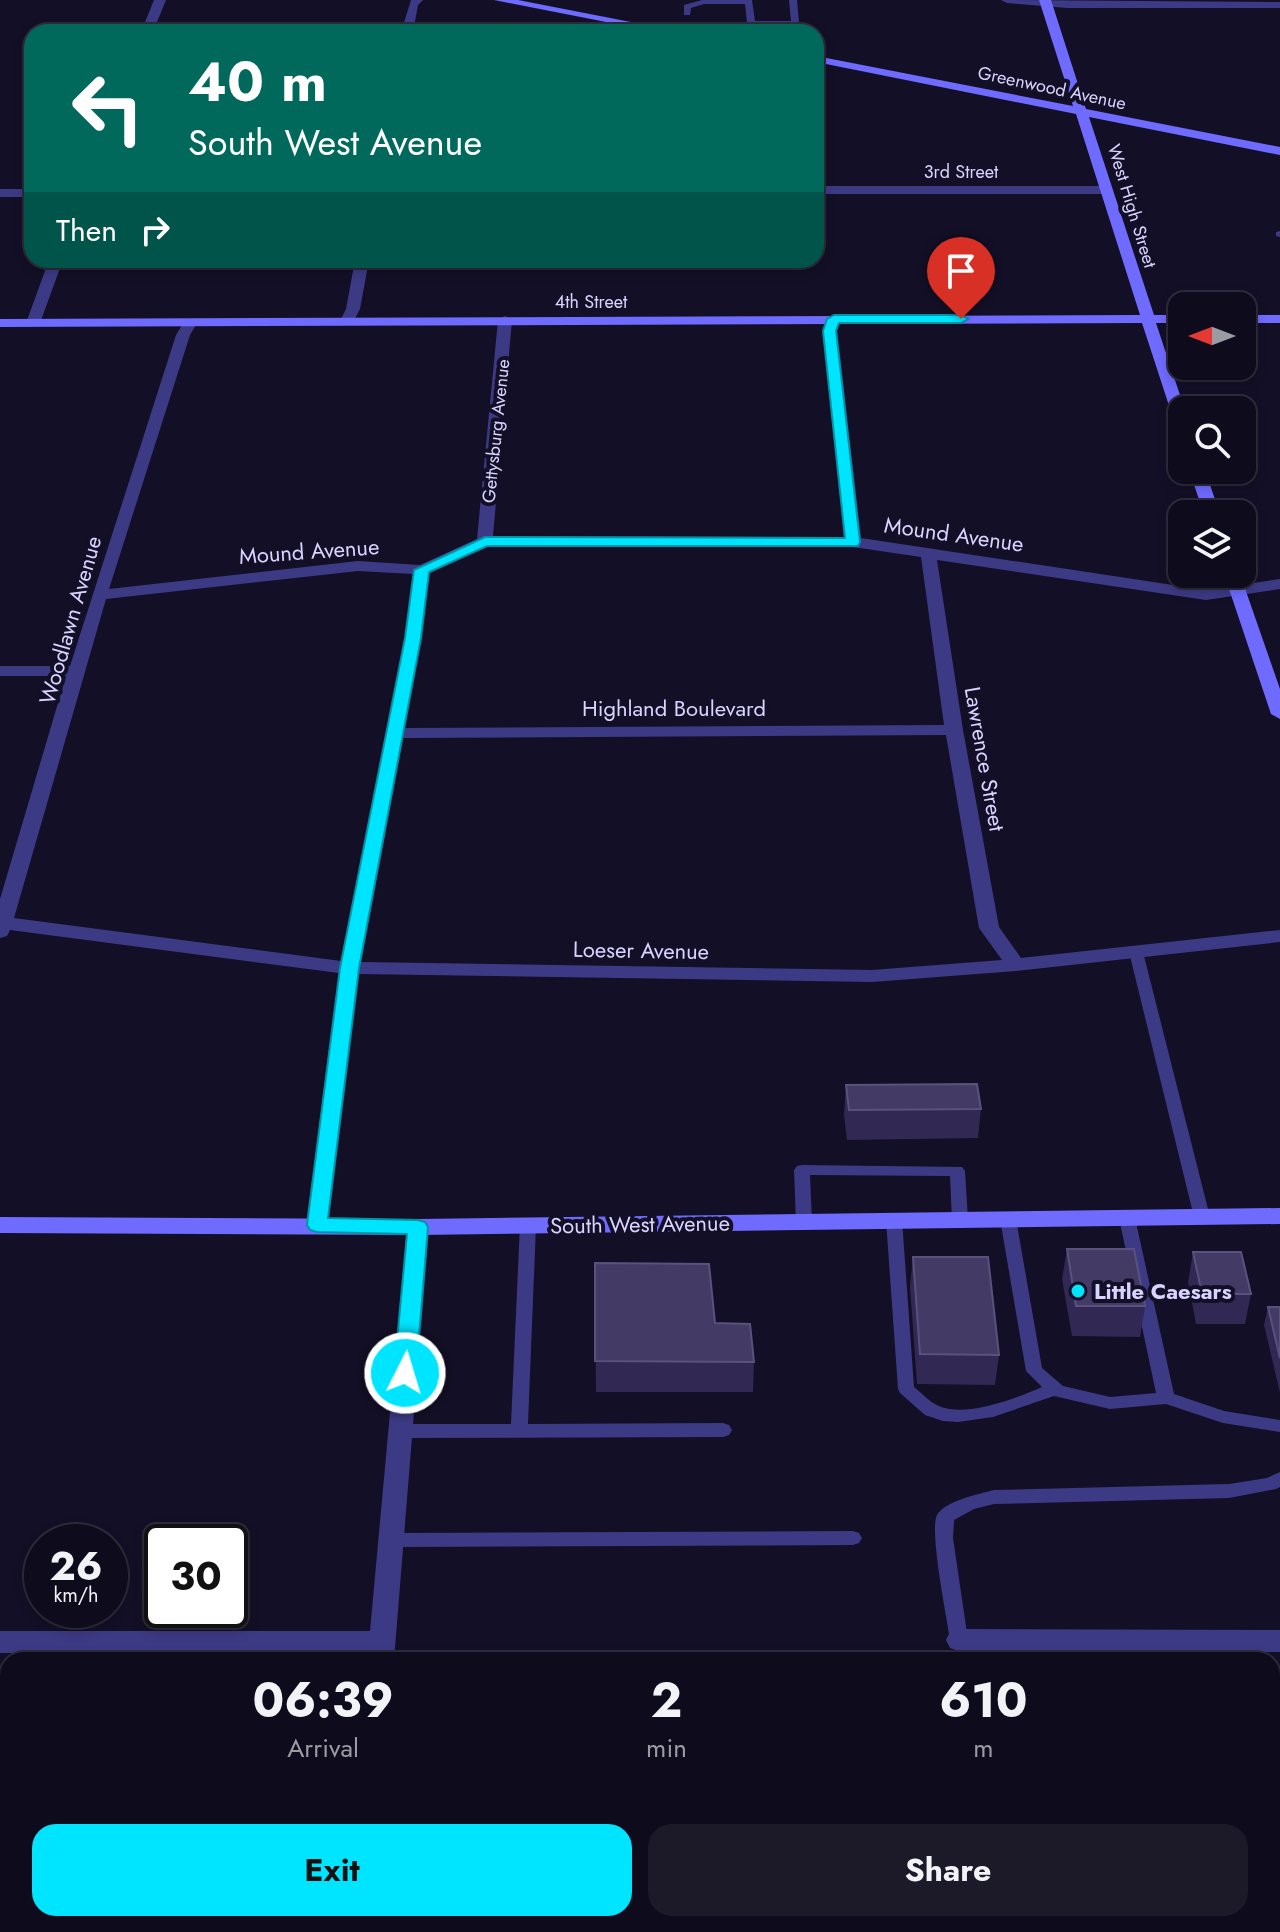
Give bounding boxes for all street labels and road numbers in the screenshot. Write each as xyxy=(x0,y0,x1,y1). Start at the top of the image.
street label: Greenwood Avenue xyxy=(975,60,1129,116)
street label: West High Street xyxy=(1101,141,1163,272)
street label: 3rd Street xyxy=(924,159,999,185)
street label: 4th Street xyxy=(555,289,628,315)
street label: Gettysburg Avenue xyxy=(476,358,516,504)
street label: Mound Avenue xyxy=(882,508,1026,560)
street label: Mound Avenue xyxy=(238,530,380,572)
street label: Woodlawn Avenue xyxy=(31,532,109,708)
street label: Lawrence Street xyxy=(957,684,1014,835)
street label: Highland Boulevard xyxy=(582,692,766,724)
street label: Loeser Avenue xyxy=(573,933,709,967)
street label: South West Avenue xyxy=(550,1206,730,1242)

